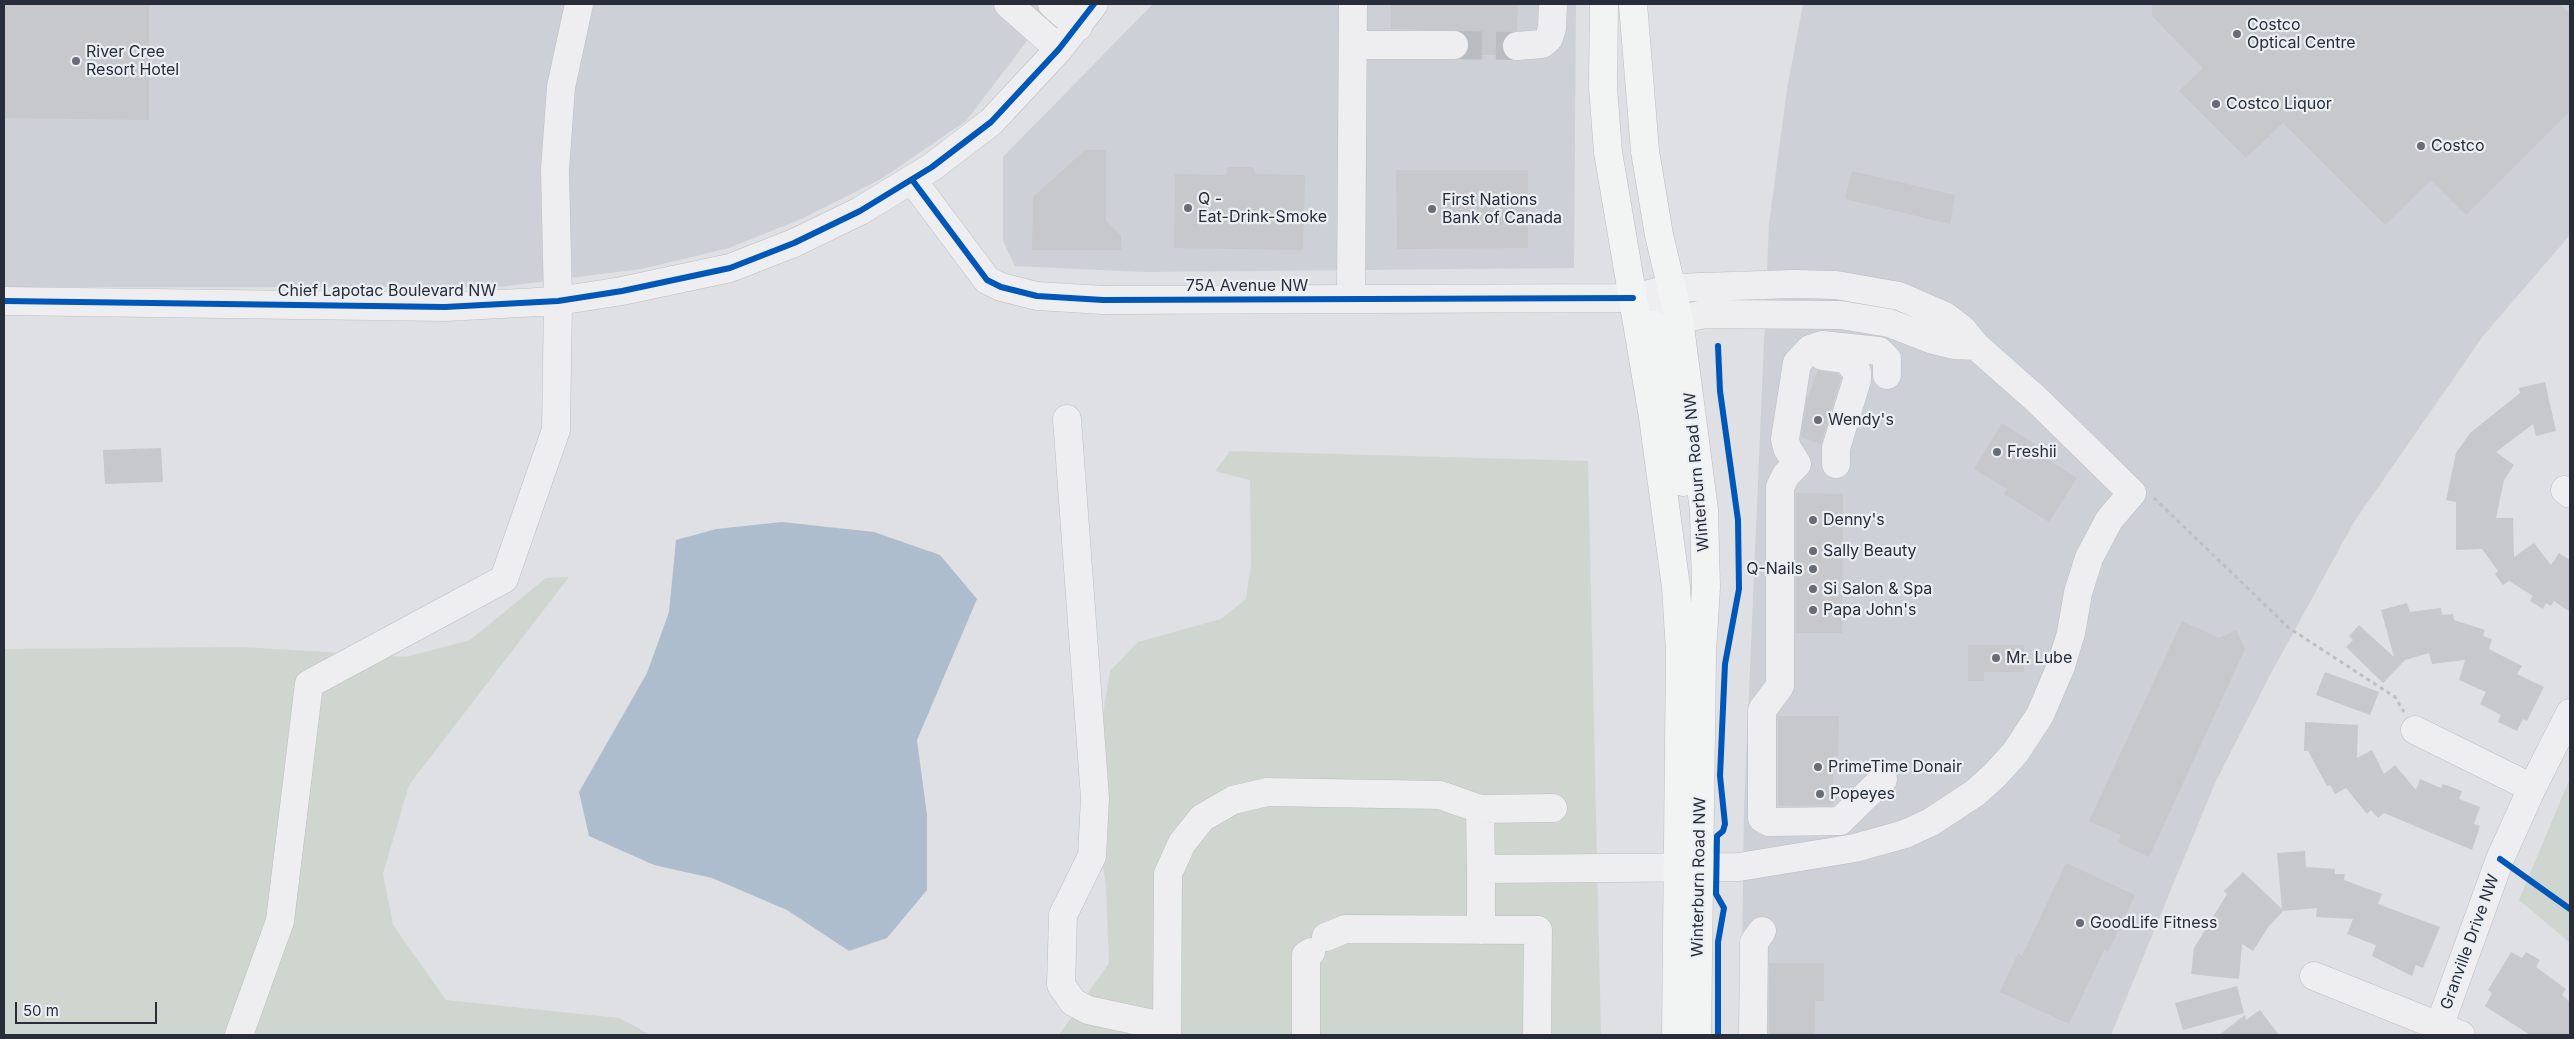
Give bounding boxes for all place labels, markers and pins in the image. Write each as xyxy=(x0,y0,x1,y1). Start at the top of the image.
place label: Costco Optical Centre xyxy=(2247,15,2356,53)
marker: Costco Optical Centre xyxy=(2231,28,2243,40)
place label: River Cree Resort Hotel xyxy=(86,42,179,80)
marker: River Cree Resort Hotel xyxy=(70,55,82,67)
place label: Costco Liquor xyxy=(2226,94,2332,114)
marker: Costco Liquor xyxy=(2210,98,2222,110)
place label: Costco xyxy=(2431,136,2485,156)
marker: Costco xyxy=(2415,140,2427,152)
place label: Q - Eat-Drink-Smoke xyxy=(1198,189,1327,227)
place label: First Nations Bank of Canada xyxy=(1442,190,1562,228)
marker: Q - Eat-Drink-Smoke xyxy=(1182,202,1194,214)
marker: First Nations Bank of Canada xyxy=(1426,203,1438,215)
place label: Wendy's xyxy=(1828,410,1894,430)
marker: Wendy's xyxy=(1812,414,1824,426)
place label: Freshii xyxy=(2007,442,2057,462)
marker: Freshii xyxy=(1991,446,2003,458)
place label: Denny's xyxy=(1823,510,1885,530)
marker: Denny's xyxy=(1807,514,1819,526)
place label: Sally Beauty xyxy=(1823,541,1917,561)
marker: Sally Beauty xyxy=(1807,545,1819,557)
place label: Q-Nails xyxy=(1746,559,1803,579)
marker: Q-Nails xyxy=(1807,563,1819,575)
place label: Si Salon & Spa xyxy=(1823,579,1932,599)
marker: Si Salon & Spa xyxy=(1807,583,1819,595)
place label: Papa John's xyxy=(1823,600,1917,620)
marker: Papa John's xyxy=(1807,604,1819,616)
place label: Mr. Lube xyxy=(2006,648,2072,668)
marker: Mr. Lube xyxy=(1990,652,2002,664)
place label: PrimeTime Donair xyxy=(1828,757,1962,777)
marker: PrimeTime Donair xyxy=(1812,761,1824,773)
place label: Popeyes xyxy=(1830,784,1895,804)
marker: Popeyes xyxy=(1814,788,1826,800)
place label: GoodLife Fitness xyxy=(2090,913,2217,933)
marker: GoodLife Fitness xyxy=(2074,917,2086,929)

